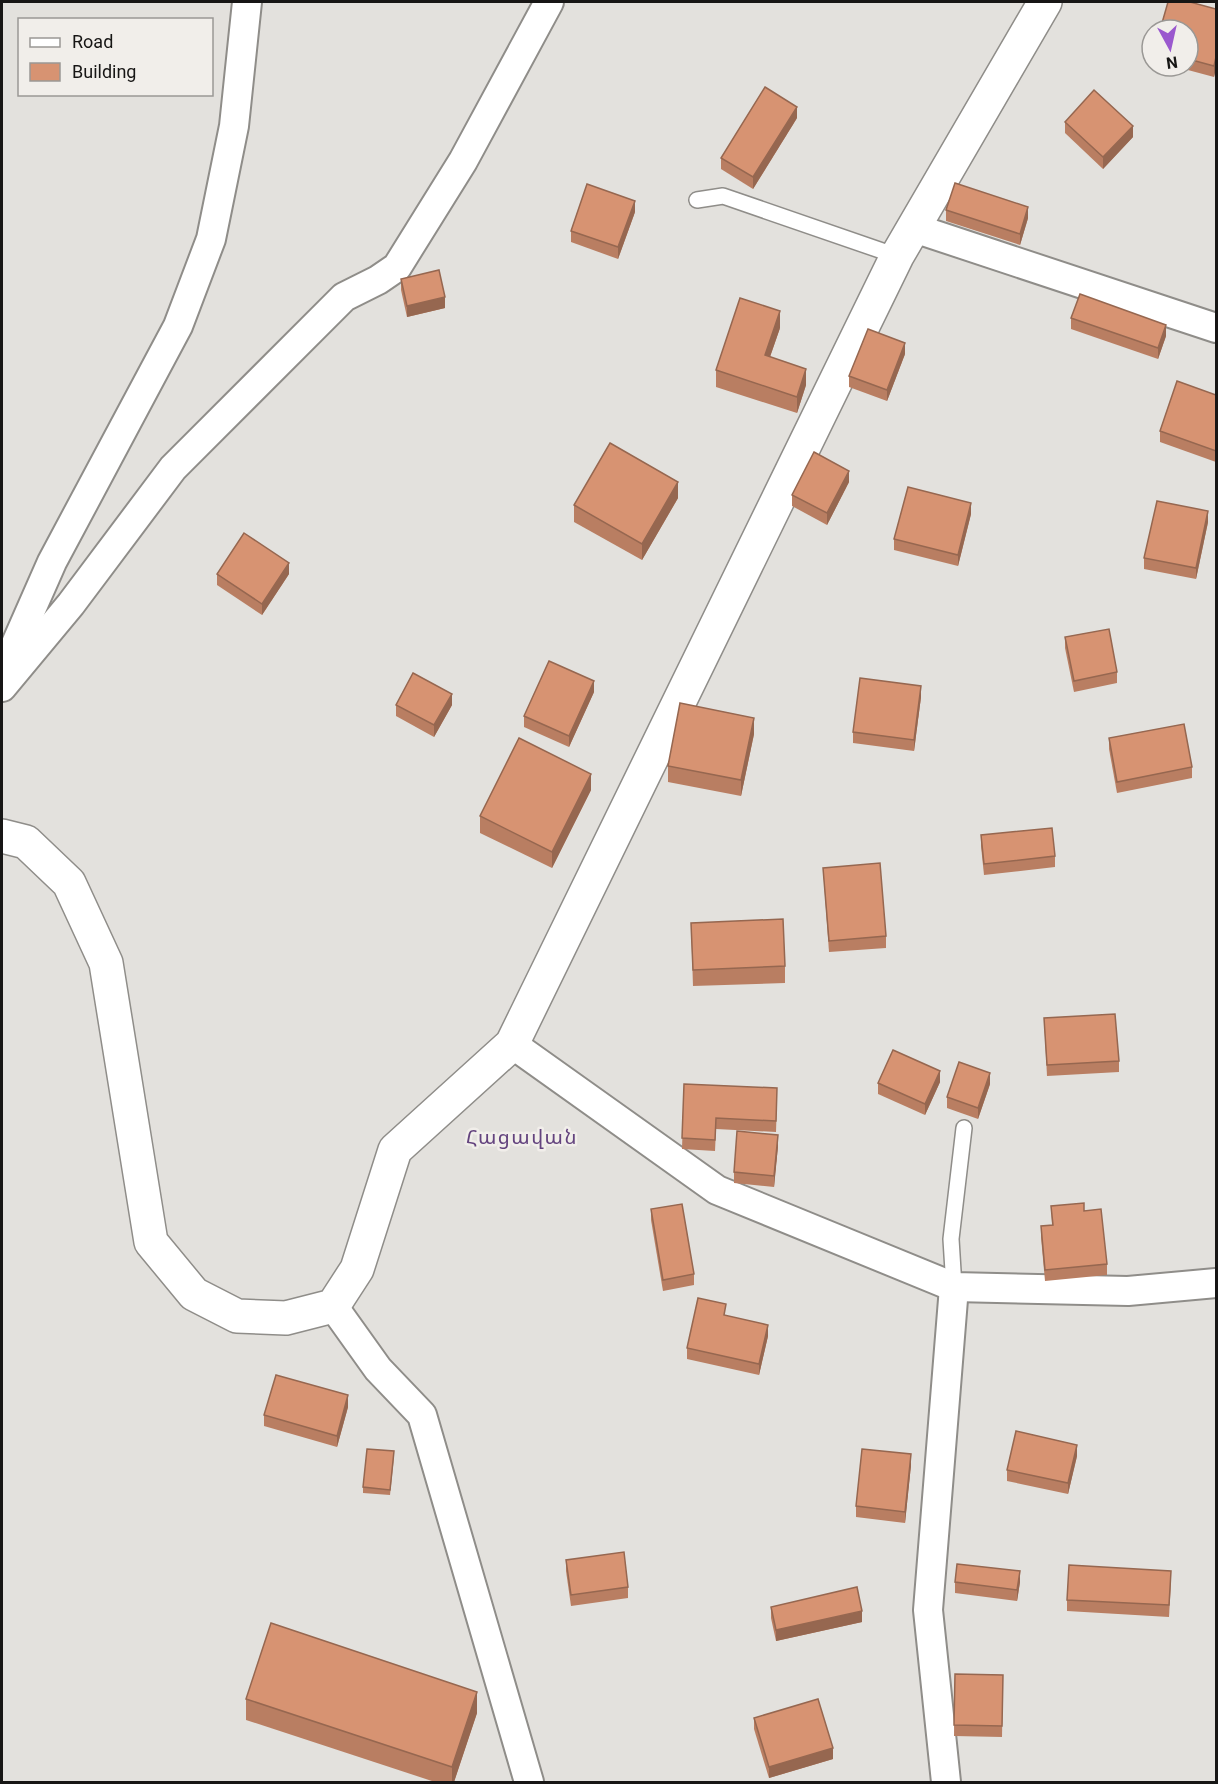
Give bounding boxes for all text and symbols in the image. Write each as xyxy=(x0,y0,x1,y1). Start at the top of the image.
legend xyxy=(18,18,213,96)
north arrow xyxy=(1140,18,1200,78)
text: Road xyxy=(72,31,113,52)
text: N xyxy=(1165,52,1179,73)
text: Building xyxy=(72,61,136,82)
district label: Հացավան xyxy=(466,1125,578,1149)

